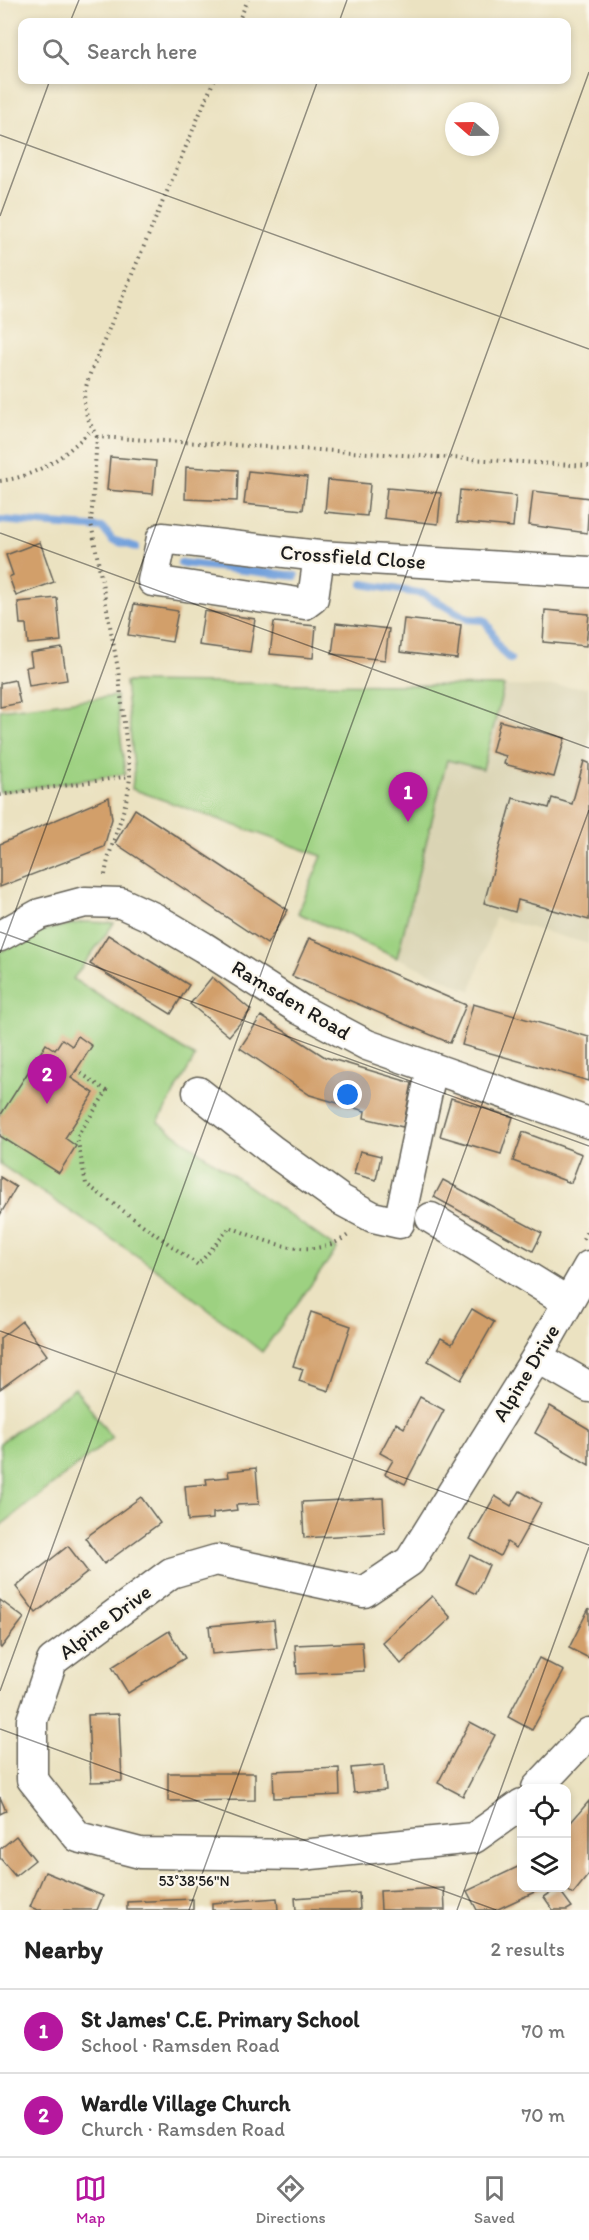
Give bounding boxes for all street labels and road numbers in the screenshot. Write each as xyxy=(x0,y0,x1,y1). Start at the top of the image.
street label: Crossfield Close xyxy=(279,539,427,574)
street label: Ramsden Road xyxy=(227,954,355,1045)
street label: Alpine Drive xyxy=(487,1320,564,1426)
street label: Alpine Drive xyxy=(54,1579,156,1664)

